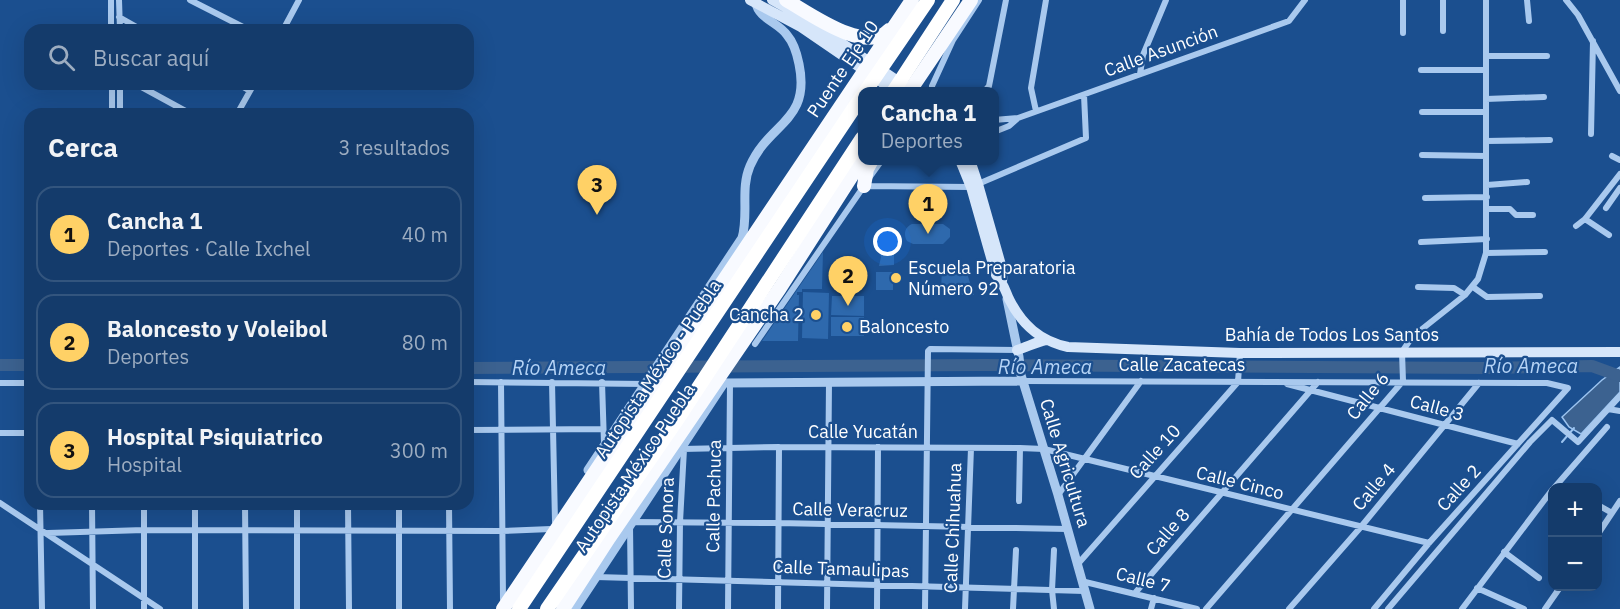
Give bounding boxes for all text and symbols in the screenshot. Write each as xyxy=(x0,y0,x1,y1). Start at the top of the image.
street label: Puente Eje 10 xyxy=(802,16,884,122)
street label: Calle Asunción xyxy=(1101,19,1221,82)
search box xyxy=(24,24,474,90)
icon: search xyxy=(45,41,78,74)
text: Buscar aquí xyxy=(93,43,209,72)
popup xyxy=(858,87,999,165)
text: Cancha 1 xyxy=(881,98,976,127)
text: Deportes xyxy=(881,127,963,154)
text: Cerca xyxy=(48,130,118,164)
text: 3 resultados xyxy=(338,134,450,161)
pin: 3 xyxy=(578,166,616,215)
pin: 1 xyxy=(908,184,948,234)
text: Cancha 1 xyxy=(107,206,202,235)
text: 1 xyxy=(64,221,76,248)
text: 40 m xyxy=(402,221,448,248)
your location xyxy=(873,227,902,256)
text: Deportes · Calle Ixchel xyxy=(107,235,311,262)
pin: 2 xyxy=(828,256,868,306)
place label: Escuela Preparatoria Número 92 xyxy=(908,256,1076,300)
marker: Escuela Preparatoria Número 92 xyxy=(889,271,903,285)
street label: Autopista México - Puebla xyxy=(589,275,726,462)
place label: Cancha 2 xyxy=(729,303,804,326)
marker: Cancha 2 xyxy=(809,308,823,322)
text: Baloncesto y Voleibol xyxy=(107,314,328,343)
place label: Baloncesto xyxy=(859,315,949,338)
marker: Baloncesto xyxy=(840,320,854,334)
street label: Bahía de Todos Los Santos xyxy=(1225,323,1439,346)
text: 2 xyxy=(64,329,76,356)
text: 80 m xyxy=(402,329,448,356)
text: Deportes xyxy=(107,343,189,370)
water label: Río Ameca xyxy=(1484,352,1578,379)
water label: Río Ameca xyxy=(998,353,1092,380)
street label: Calle Zacatecas xyxy=(1119,353,1245,376)
water label: Río Ameca xyxy=(512,354,606,381)
street label: Calle 6 xyxy=(1341,367,1394,424)
street label: Autopista México Puebla xyxy=(569,378,700,557)
street label: Calle 3 xyxy=(1407,389,1467,426)
street label: Calle Agricultura xyxy=(1035,396,1096,530)
street label: Calle 10 xyxy=(1124,419,1185,484)
street label: Calle Yucatán xyxy=(808,420,918,443)
text: Hospital Psiquiatrico xyxy=(107,422,323,451)
text: 3 xyxy=(64,437,76,464)
text: 300 m xyxy=(390,437,448,464)
street label: Calle Pachuca xyxy=(701,439,726,553)
text: Hospital xyxy=(107,451,182,478)
street label: Calle 4 xyxy=(1347,458,1400,515)
street label: Calle 2 xyxy=(1432,459,1486,516)
street label: Calle Cinco xyxy=(1194,461,1286,505)
street label: Calle Chihuahua xyxy=(939,462,966,594)
street label: Calle Sonora xyxy=(652,476,679,579)
map controls xyxy=(1548,483,1602,591)
button: + xyxy=(1548,483,1602,537)
street label: Calle Veracruz xyxy=(792,497,908,522)
street label: Calle 8 xyxy=(1141,503,1194,560)
button: − xyxy=(1548,537,1602,591)
street label: Calle Tamaulipas xyxy=(772,555,910,582)
street label: Calle 7 xyxy=(1113,562,1173,597)

